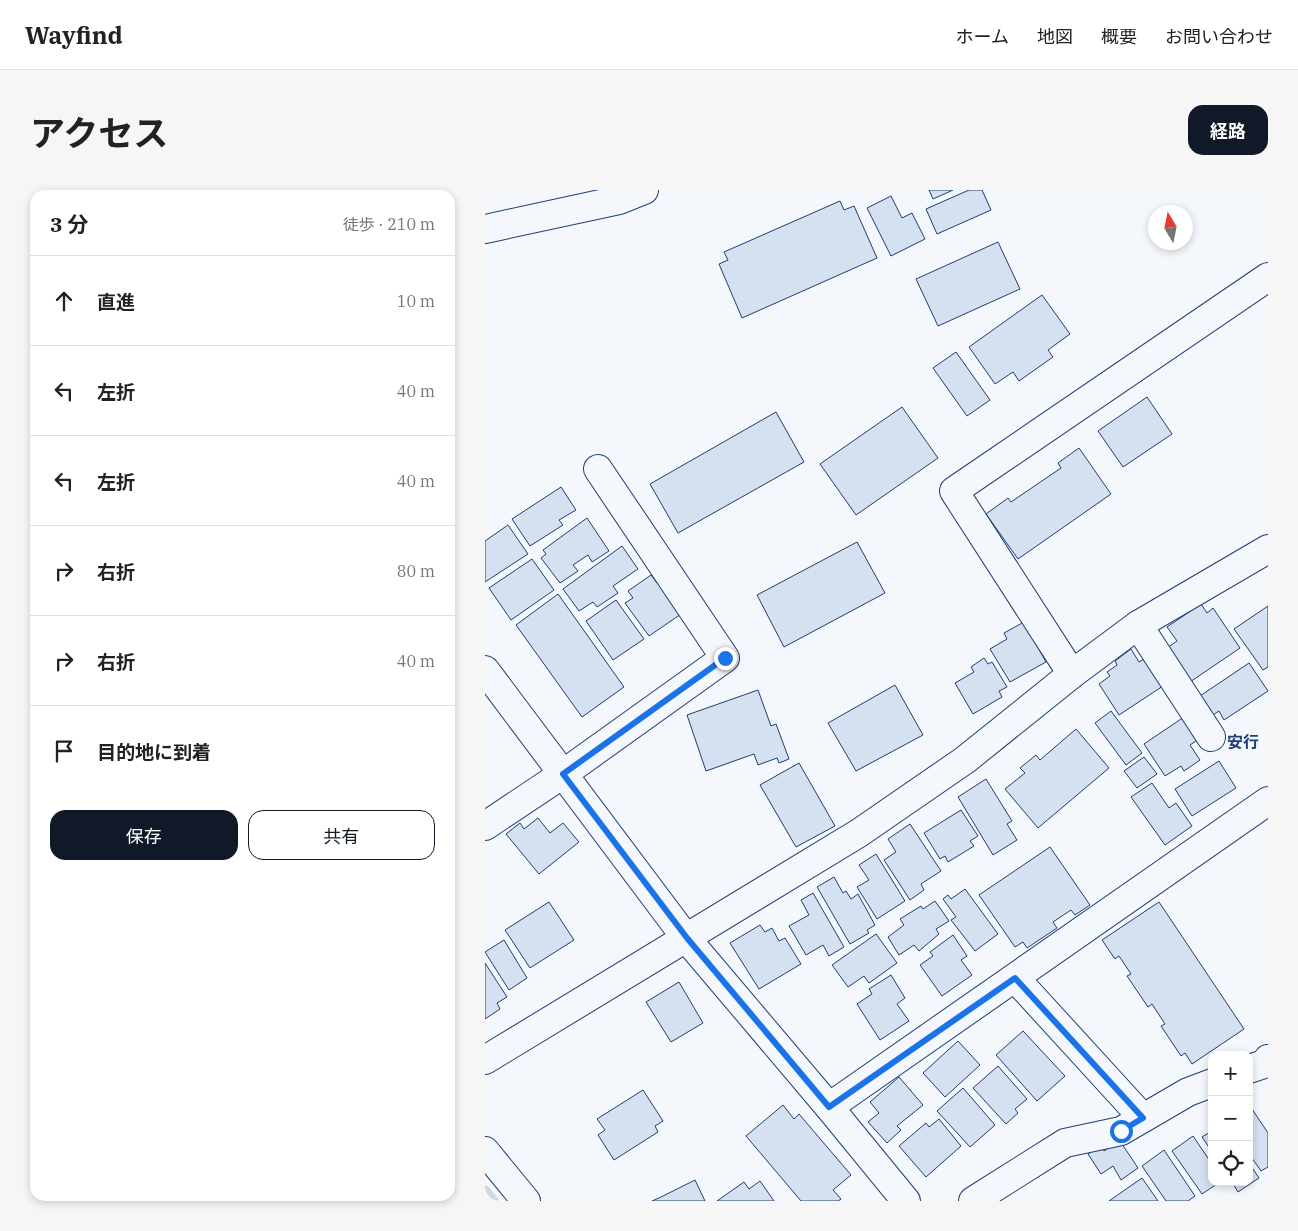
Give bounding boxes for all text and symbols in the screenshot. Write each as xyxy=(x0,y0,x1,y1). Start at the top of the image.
text: Wayfind xyxy=(25,19,123,51)
text: ホーム xyxy=(956,25,1009,48)
text: 地図 xyxy=(1037,25,1073,48)
text: 概要 xyxy=(1101,25,1137,48)
text: お問い合わせ xyxy=(1165,25,1273,48)
button: 経路 xyxy=(1188,105,1268,155)
text: アクセス xyxy=(30,110,168,156)
north arrow xyxy=(1148,205,1193,250)
text: 3 分 xyxy=(50,210,88,238)
text: 徒歩 · 210 m xyxy=(343,214,435,234)
icon: ahead xyxy=(50,287,78,315)
text: 直進 xyxy=(97,290,135,314)
text: 10 m xyxy=(397,291,435,311)
icon: left xyxy=(50,377,78,405)
text: 左折 xyxy=(97,380,135,404)
text: 40 m xyxy=(397,381,435,401)
icon: left xyxy=(50,467,78,495)
text: 左折 xyxy=(97,470,135,494)
text: 40 m xyxy=(397,471,435,491)
icon: right xyxy=(50,557,78,585)
text: 右折 xyxy=(97,560,135,584)
text: 80 m xyxy=(397,561,435,581)
icon: right xyxy=(50,647,78,675)
route end xyxy=(714,647,737,670)
text: 右折 xyxy=(97,650,135,674)
text: 40 m xyxy=(397,651,435,671)
district label: 安行 xyxy=(1227,732,1259,752)
icon: arrive xyxy=(50,737,78,765)
text: 目的地に到着 xyxy=(97,740,211,764)
button: 保存 xyxy=(50,810,238,860)
button: 共有 xyxy=(248,810,435,860)
map controls xyxy=(1208,1051,1253,1186)
button: + xyxy=(1208,1051,1253,1096)
button: − xyxy=(1208,1096,1253,1141)
route start xyxy=(1110,1120,1133,1143)
button: locate xyxy=(1208,1141,1253,1186)

